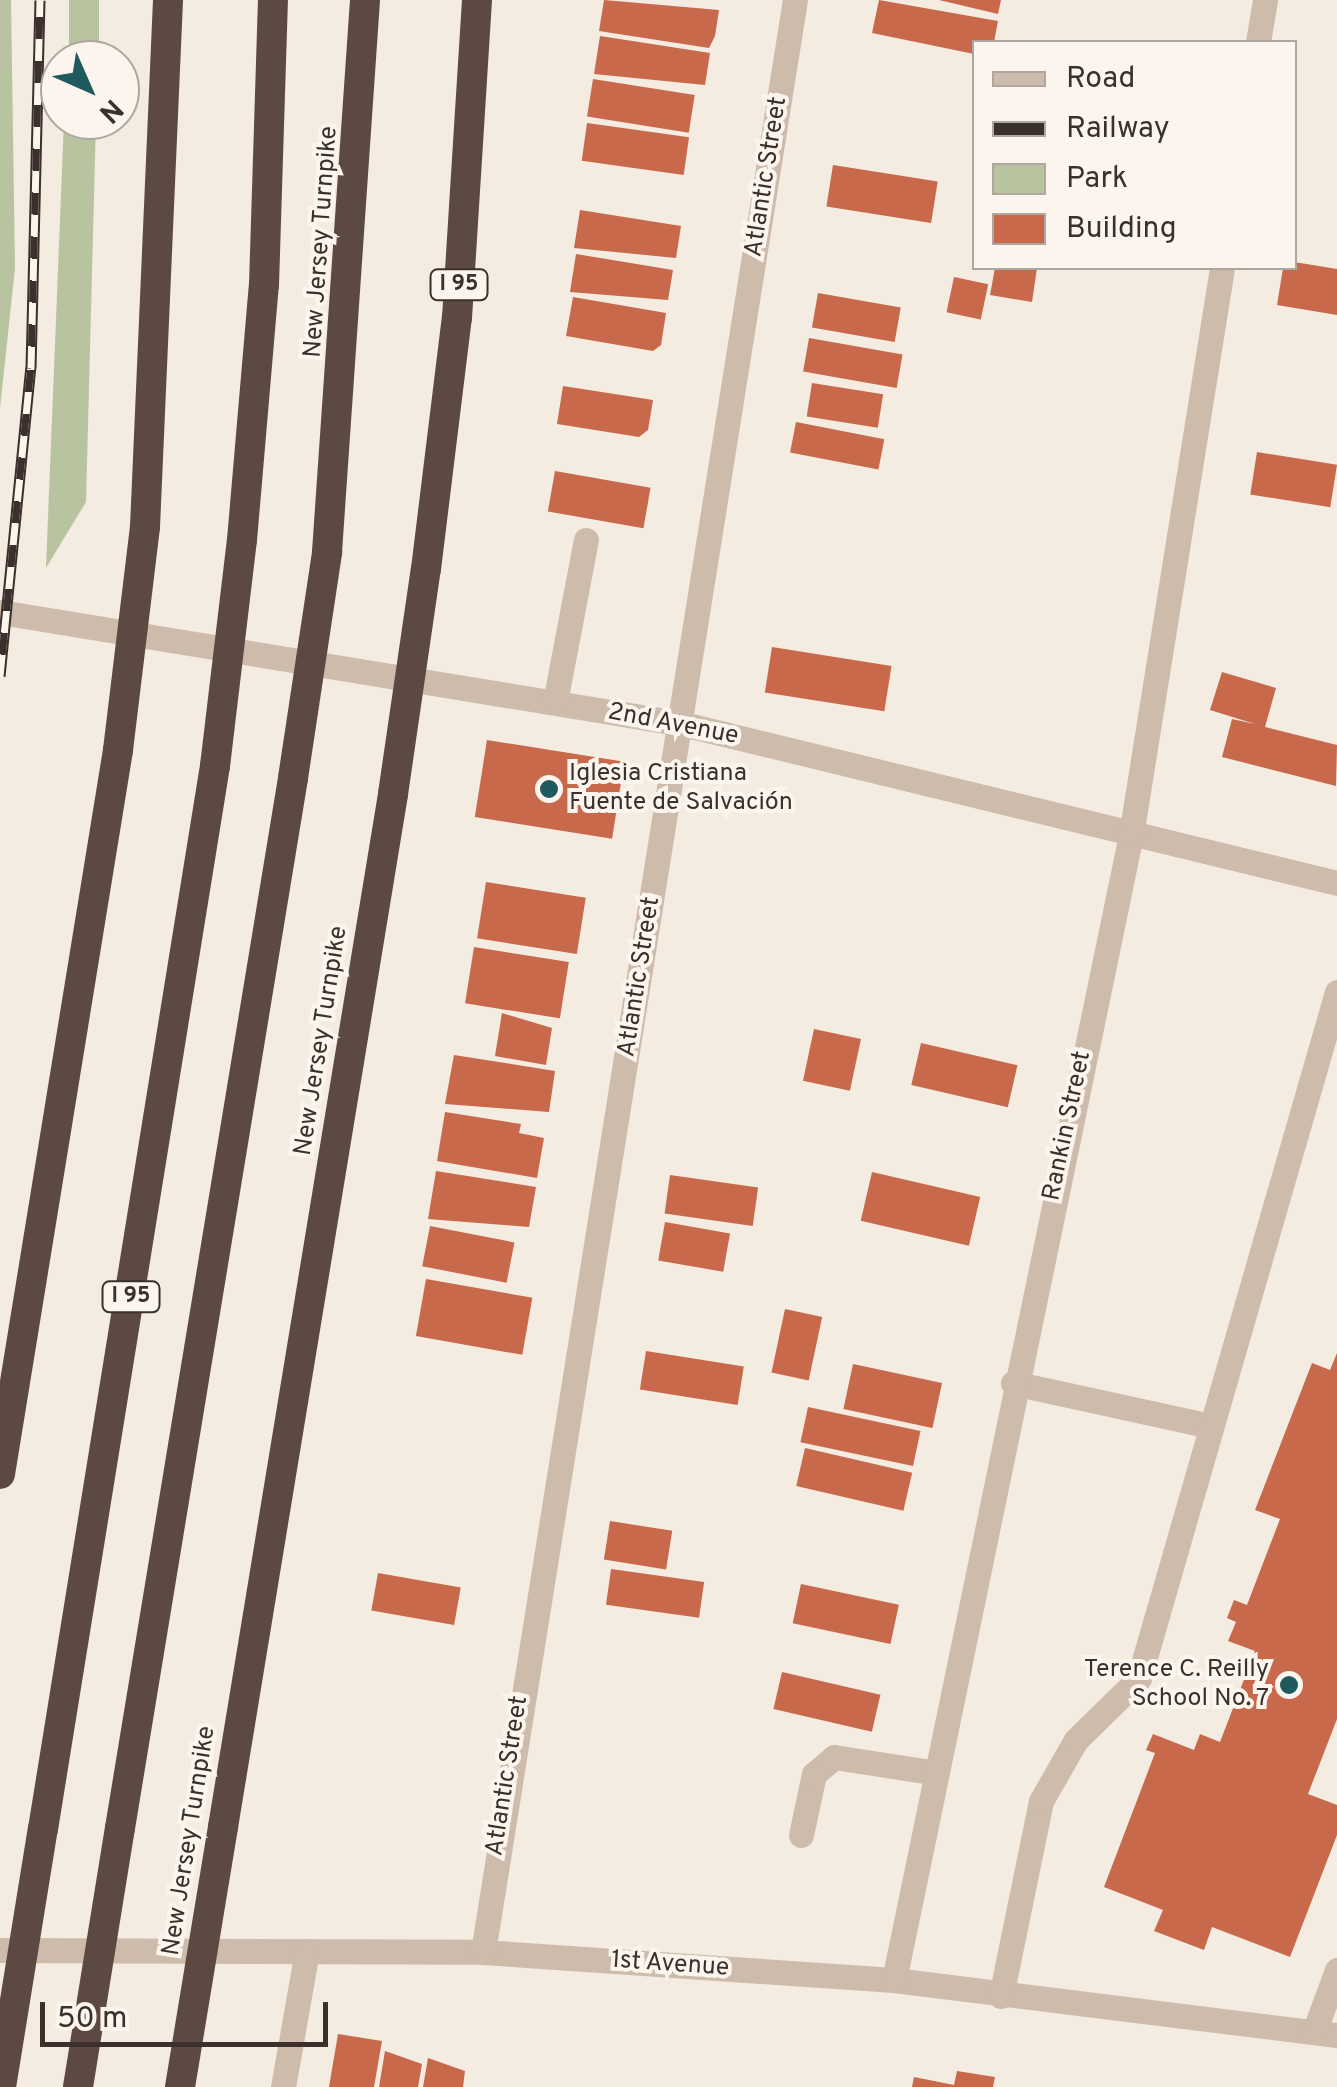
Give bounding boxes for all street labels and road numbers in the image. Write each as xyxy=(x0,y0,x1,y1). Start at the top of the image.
street label: Atlantic Street xyxy=(740,95,794,259)
street label: New Jersey Turnpike xyxy=(299,125,345,359)
road number: I 95 xyxy=(429,268,489,302)
street label: 2nd Avenue xyxy=(605,698,741,752)
street label: Atlantic Street xyxy=(613,895,667,1059)
street label: New Jersey Turnpike xyxy=(289,923,355,1159)
street label: Rankin Street xyxy=(1037,1048,1099,1204)
road number: I 95 xyxy=(101,1280,161,1314)
street label: Atlantic Street xyxy=(481,1694,535,1858)
street label: New Jersey Turnpike xyxy=(157,1723,223,1959)
street label: 1st Avenue xyxy=(609,1946,731,1984)

